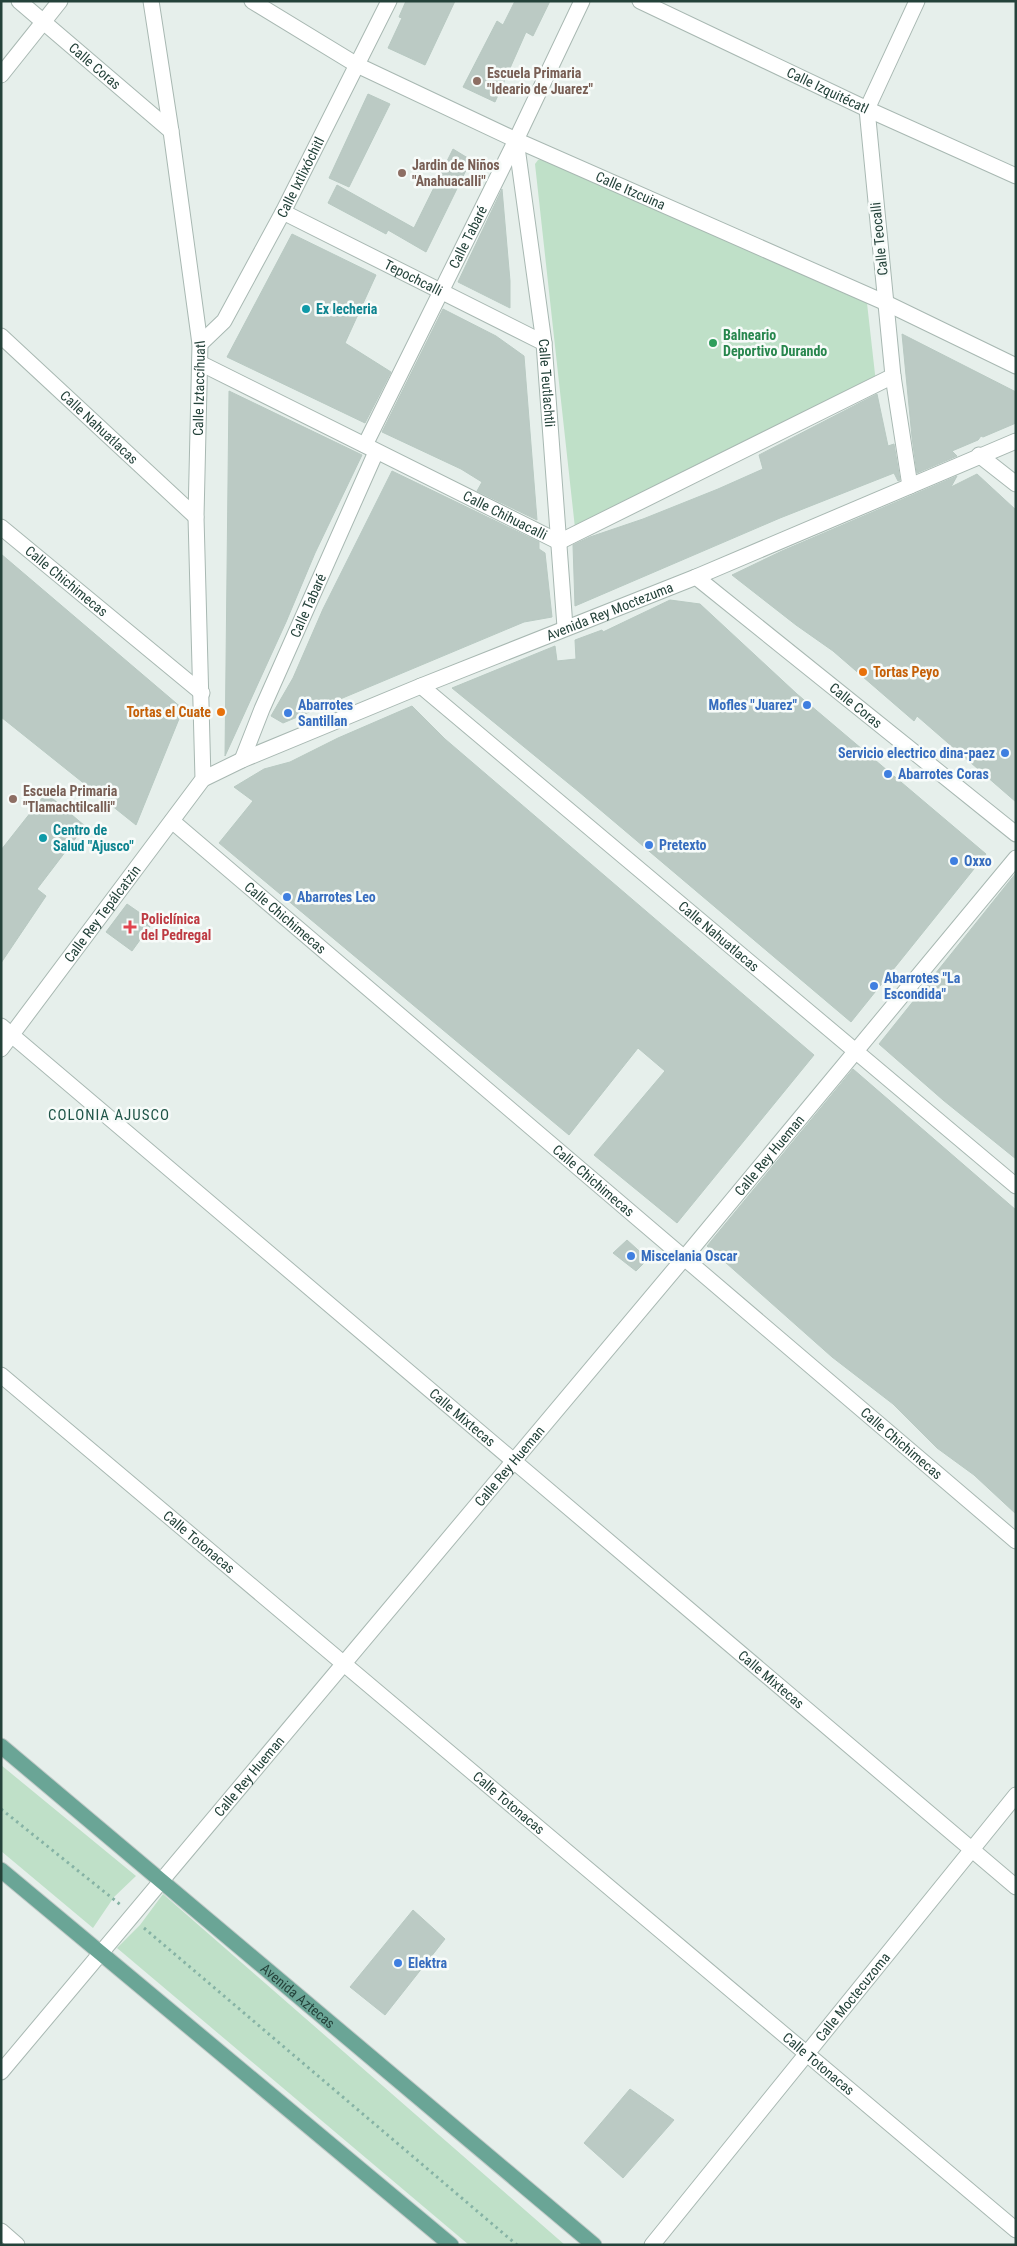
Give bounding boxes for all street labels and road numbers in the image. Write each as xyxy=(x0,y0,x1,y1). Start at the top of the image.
street label: Calle Coras xyxy=(66,39,124,93)
street label: Calle Izquitécatl xyxy=(784,64,871,117)
street label: Calle Ixtlixóchitl xyxy=(273,134,327,220)
street label: Calle Itzcuina xyxy=(593,168,668,213)
street label: Calle Teocalli xyxy=(867,202,891,276)
street label: Calle Tabaré xyxy=(446,203,490,271)
street label: Tepochcalli xyxy=(382,256,445,299)
street label: Calle Teutlachtli xyxy=(536,338,558,428)
street label: Calle Iztaccíhuatl xyxy=(190,340,208,436)
street label: Calle Nahuatlacas xyxy=(57,387,141,467)
street label: Calle Chihuacalli xyxy=(460,487,550,543)
street label: Calle Chichimecas xyxy=(22,543,111,620)
street label: Calle Tabaré xyxy=(287,571,329,640)
street label: Avenida Rey Moctezuma xyxy=(544,579,675,644)
street label: Calle Coras xyxy=(826,679,885,731)
street label: Calle Rey Tepálcatzin xyxy=(61,862,144,965)
street label: Calle Chichimecas xyxy=(241,879,329,957)
street label: Calle Nahuatlacas xyxy=(675,898,762,975)
street label: Calle Rey Hueman xyxy=(731,1112,807,1199)
street label: Calle Chichimecas xyxy=(550,1141,637,1220)
street label: Calle Mixtecas xyxy=(426,1385,498,1450)
street label: Calle Chichimecas xyxy=(858,1404,946,1483)
street label: Calle Rey Hueman xyxy=(471,1423,548,1510)
street label: Calle Totonacas xyxy=(160,1507,238,1576)
street label: Calle Mixtecas xyxy=(735,1647,807,1712)
street label: Calle Rey Hueman xyxy=(211,1733,287,1820)
street label: Calle Totonacas xyxy=(470,1768,548,1837)
street label: Calle Moctecuzoma xyxy=(812,1949,893,2044)
street label: Avenida Aztecas xyxy=(258,1960,338,2031)
street label: Calle Totonacas xyxy=(780,2029,858,2098)

